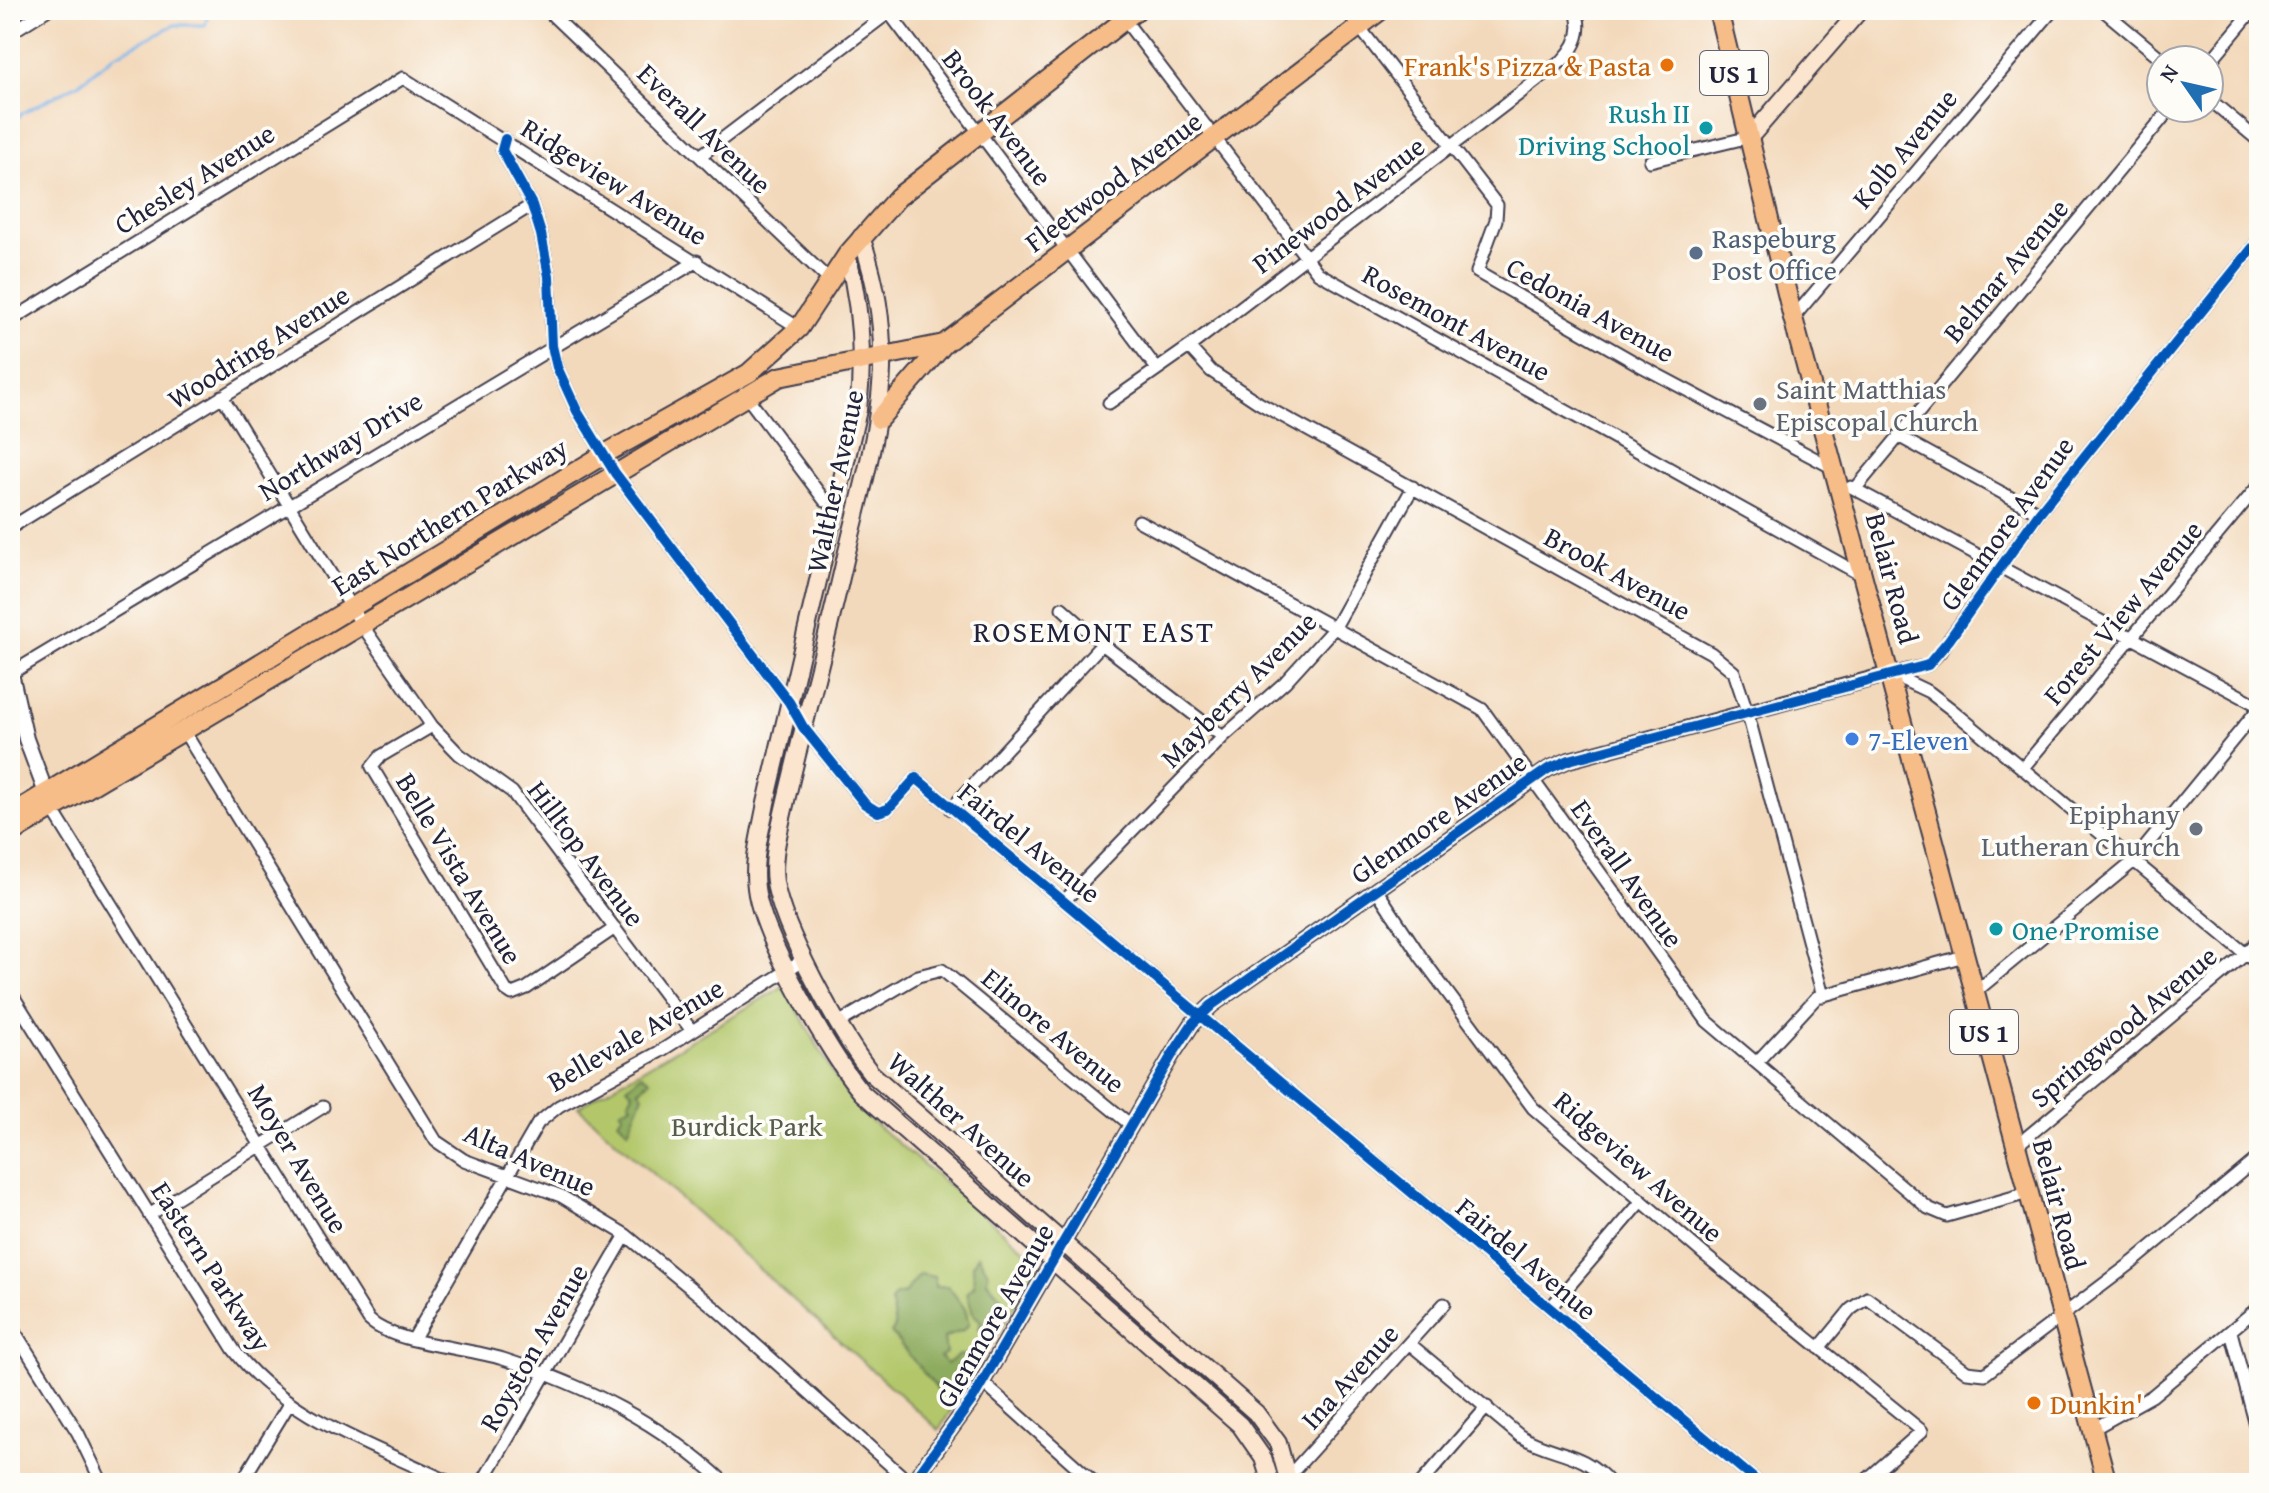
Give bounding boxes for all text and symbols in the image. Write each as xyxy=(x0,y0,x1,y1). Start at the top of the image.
street label: Brook Avenue xyxy=(933,40,1063,194)
north arrow xyxy=(2145,44,2225,124)
place label: Frank's Pizza & Pasta xyxy=(1404,45,1652,86)
road number: US 1 xyxy=(1700,51,1768,95)
street label: Everall Avenue xyxy=(629,53,781,203)
marker: Frank's Pizza & Pasta xyxy=(1658,56,1676,74)
text: N xyxy=(2151,58,2186,88)
street label: Kolb Avenue xyxy=(1842,79,1966,217)
place label: Rush II Driving School xyxy=(1518,92,1690,165)
street label: Fleetwood Avenue xyxy=(1016,101,1210,261)
street label: Ridgeview Avenue xyxy=(514,107,716,255)
street label: Chesley Avenue xyxy=(106,112,282,244)
marker: Rush II Driving School xyxy=(1697,119,1715,137)
street label: Pinewood Avenue xyxy=(1243,125,1433,283)
street label: Belmar Avenue xyxy=(1932,189,2078,351)
place label: Raspeburg Post Office xyxy=(1712,217,1837,290)
marker: Raspeburg Post Office xyxy=(1687,244,1705,262)
street label: Cedonia Avenue xyxy=(1499,246,1683,372)
street label: Rosemont Avenue xyxy=(1355,253,1559,391)
street label: Woodring Avenue xyxy=(159,274,357,418)
place label: Saint Matthias Episcopal Church xyxy=(1776,368,1979,441)
street label: Northway Drive xyxy=(250,380,430,510)
street label: Walther Avenue xyxy=(795,386,873,576)
marker: Saint Matthias Episcopal Church xyxy=(1751,395,1769,413)
street label: East Northern Parkway xyxy=(323,427,575,605)
street label: Glenmore Avenue xyxy=(1929,427,2083,619)
street label: Belair Road xyxy=(1856,508,1930,648)
street label: Forest View Avenue xyxy=(2032,511,2212,713)
street label: Brook Avenue xyxy=(1537,516,1699,630)
street label: Mayberry Avenue xyxy=(1150,601,1326,777)
district label: ROSEMONT EAST xyxy=(973,609,1215,653)
place label: 7-Eleven xyxy=(1868,719,1969,760)
marker: 7-Eleven xyxy=(1843,730,1861,748)
street label: Glenmore Avenue xyxy=(1342,741,1534,893)
street label: Belle Vista Avenue xyxy=(387,765,533,971)
street label: Hilltop Avenue xyxy=(518,771,656,935)
street label: Fairdel Avenue xyxy=(950,772,1110,912)
street label: Everall Avenue xyxy=(1562,790,1694,956)
place label: Epiphany Lutheran Church xyxy=(1981,793,2180,866)
marker: Epiphany Lutheran Church xyxy=(2187,820,2205,838)
place label: One Promise xyxy=(2012,909,2159,950)
marker: One Promise xyxy=(1987,920,2005,938)
street label: Springwood Avenue xyxy=(2021,935,2225,1117)
street label: Elinore Avenue xyxy=(973,958,1135,1102)
street label: Bellevale Avenue xyxy=(539,967,731,1101)
road number: US 1 xyxy=(1950,1010,2018,1054)
street label: Walther Avenue xyxy=(879,1041,1045,1197)
street label: Moyer Avenue xyxy=(238,1076,360,1240)
street label: Ridgeview Avenue xyxy=(1545,1081,1733,1251)
park label: Burdick Park xyxy=(671,1105,824,1146)
street label: Alta Avenue xyxy=(458,1112,602,1206)
street label: Belair Road xyxy=(2023,1134,2097,1274)
street label: Eastern Parkway xyxy=(142,1173,282,1359)
street label: Fairdel Avenue xyxy=(1448,1187,1606,1329)
street label: Glenmore Avenue xyxy=(925,1215,1063,1415)
street label: Royston Avenue xyxy=(468,1256,598,1438)
street label: Ina Avenue xyxy=(1290,1314,1408,1438)
place label: Dunkin' xyxy=(2050,1383,2143,1424)
marker: Dunkin' xyxy=(2025,1394,2043,1412)

